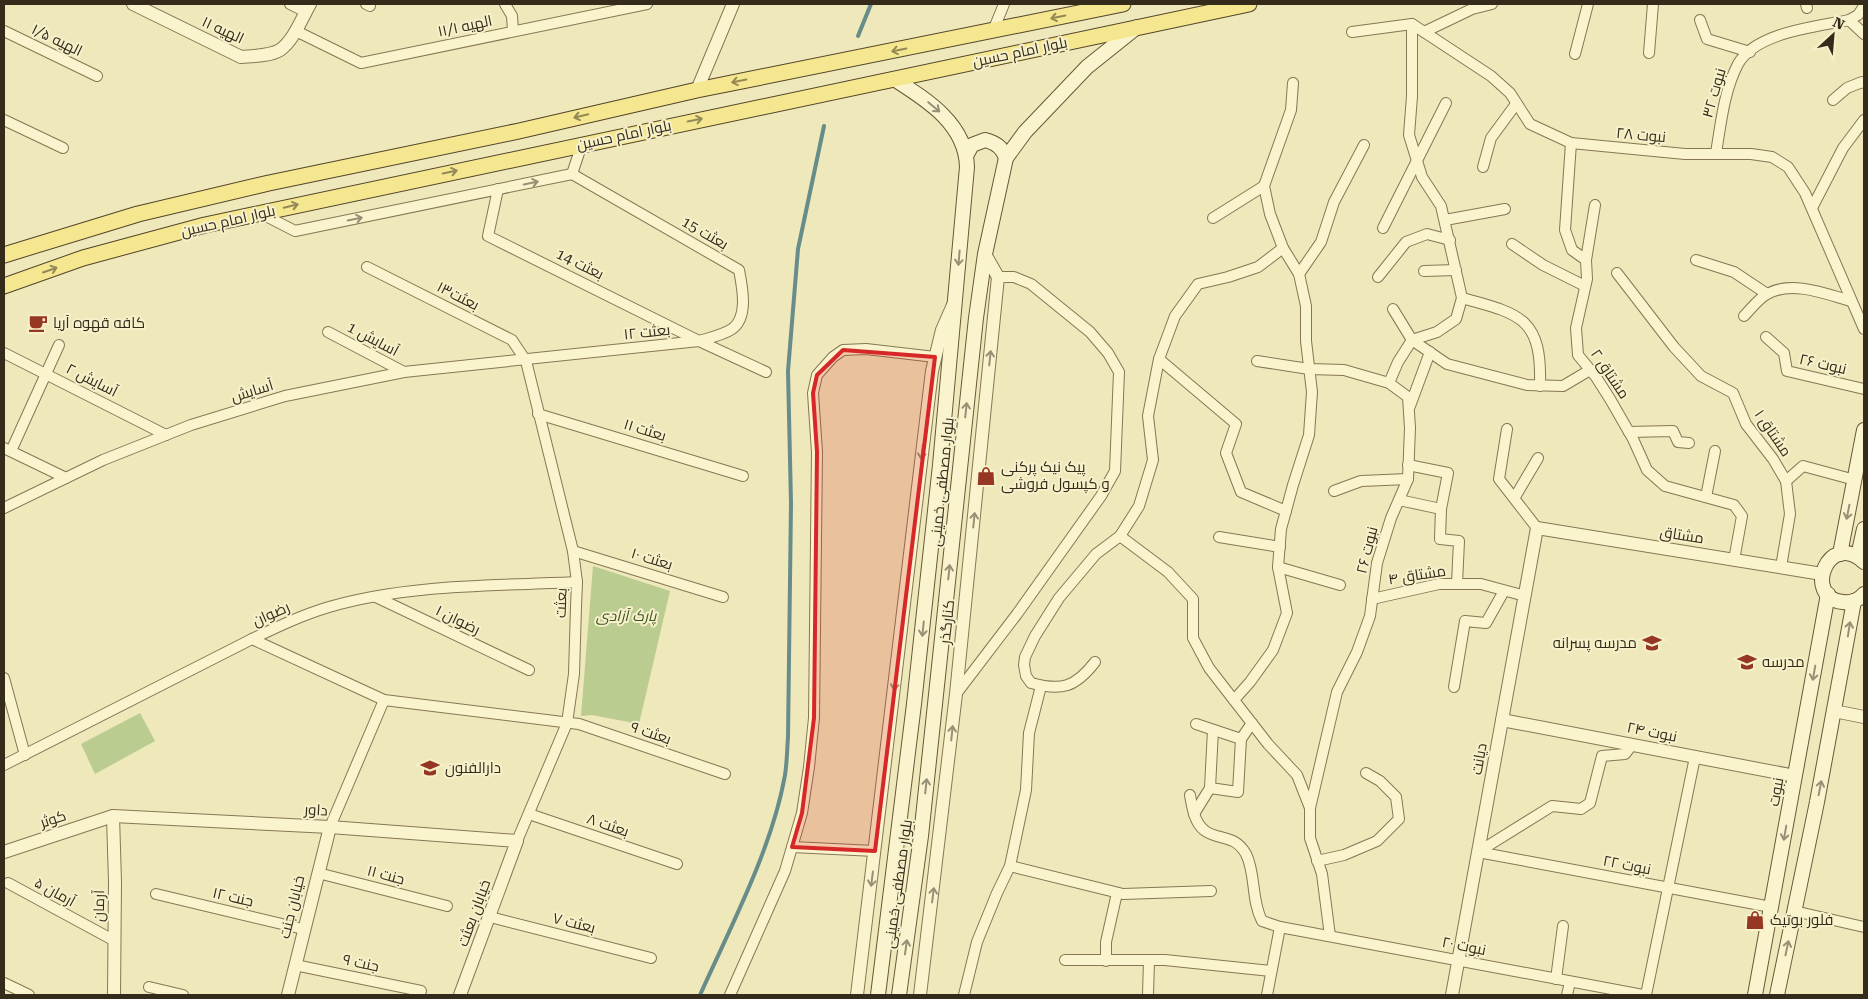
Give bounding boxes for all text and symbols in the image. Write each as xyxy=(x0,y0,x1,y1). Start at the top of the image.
north arrow xyxy=(1808,10,1858,60)
street label: الهیه ۱۱/۱ xyxy=(436,11,494,42)
street label: الهیه ۱۱ xyxy=(199,12,247,48)
one-way arrow xyxy=(1050,13,1066,22)
text: N xyxy=(1830,14,1847,33)
street label: الهیه ۱/۵ xyxy=(28,20,85,61)
street label: بلوار امام حسین xyxy=(971,33,1069,72)
one-way arrow xyxy=(891,46,907,55)
street label: نبوت ۳۲ xyxy=(1698,66,1730,120)
one-way arrow xyxy=(732,77,748,87)
one-way arrow xyxy=(927,101,940,113)
one-way arrow xyxy=(573,112,589,122)
one-way arrow xyxy=(686,115,702,124)
street label: بلوار امام حسین xyxy=(575,116,673,155)
street label: نبوت ۲۸ xyxy=(1615,124,1667,146)
one-way arrow xyxy=(442,166,458,176)
one-way arrow xyxy=(522,177,538,187)
street label: بلوار امام حسین xyxy=(179,201,277,242)
one-way arrow xyxy=(283,201,299,210)
street label: بعثت 15 xyxy=(678,212,732,254)
one-way arrow xyxy=(346,214,362,223)
street label: بعثت 14 xyxy=(553,245,607,283)
one-way arrow xyxy=(954,250,963,266)
one-way arrow xyxy=(42,265,57,274)
street label: بعثت۱۳ xyxy=(434,278,482,314)
cafe icon: کافه قهوه آریا xyxy=(27,312,49,334)
place label: کافه قهوه آریا xyxy=(53,314,145,333)
street label: آسایش 1 xyxy=(344,318,402,361)
street label: بعثت ۱۲ xyxy=(623,321,671,343)
street label: مشتاق ۲ xyxy=(1586,346,1633,403)
one-way arrow xyxy=(985,350,995,366)
street label: نبوت ۲۶ xyxy=(1798,350,1848,378)
street label: آسایش ۲ xyxy=(63,359,121,401)
street label: آسایش xyxy=(229,376,276,407)
one-way arrow xyxy=(961,403,971,419)
street label: مشتاق ۱ xyxy=(1750,406,1795,460)
street label: بعثت ۱۱ xyxy=(622,415,668,445)
street label: بلوار مصطفی خمینی xyxy=(926,416,959,548)
one-way arrow xyxy=(917,443,927,459)
place label: پیک نیک پرکنی و کپسول فروشی xyxy=(1001,458,1110,494)
shop icon: پیک نیک پرکنی و کپسول فروشی xyxy=(975,465,997,487)
one-way arrow xyxy=(1843,504,1853,520)
one-way arrow xyxy=(969,512,979,528)
street label: مشتاق xyxy=(1659,523,1705,548)
street label: نبوت ۲۶ xyxy=(1352,525,1382,575)
street label: بعثت ۱۰ xyxy=(629,544,675,574)
street label: مشتاق ۴ xyxy=(1387,562,1447,589)
one-way arrow xyxy=(944,564,954,580)
street label: بعثت xyxy=(551,588,571,618)
street label: رضوان xyxy=(250,598,293,631)
street label: کنارگذر xyxy=(936,599,958,646)
street label: رضوان ۱ xyxy=(432,602,483,639)
park label: پارک آزادی xyxy=(596,607,657,626)
one-way arrow xyxy=(918,620,927,636)
one-way arrow xyxy=(1845,621,1855,637)
school or university icon: مدرسه پسرانه xyxy=(1641,632,1663,654)
place label: مدرسه پسرانه xyxy=(1553,634,1637,653)
school or university icon: مدرسه xyxy=(1736,651,1758,673)
place label: مدرسه xyxy=(1762,653,1805,671)
one-way arrow xyxy=(1808,665,1818,681)
one-way arrow xyxy=(890,674,900,690)
street label: بعثت ۹ xyxy=(628,718,674,748)
street label: نبوت ۲۴ xyxy=(1625,718,1679,746)
one-way arrow xyxy=(947,726,957,742)
street label: دیانت xyxy=(1467,742,1491,776)
school or university icon: دارالفنون xyxy=(419,757,441,779)
place label: دارالفنون xyxy=(445,759,501,778)
street label: نبوت xyxy=(1765,776,1787,808)
one-way arrow xyxy=(921,778,931,794)
one-way arrow xyxy=(1815,781,1825,797)
street label: داور xyxy=(303,800,328,820)
street label: کوثر xyxy=(37,806,68,832)
street label: بعثت ۸ xyxy=(585,809,631,841)
street label: بلوار مصطفی خمینی xyxy=(880,818,917,950)
one-way arrow xyxy=(1779,825,1789,841)
street label: نبوت ۲۲ xyxy=(1601,852,1653,878)
street label: جنت ۱۱ xyxy=(365,861,407,889)
one-way arrow xyxy=(867,871,877,887)
street label: آرمان ۵ xyxy=(31,873,79,911)
street label: خیابان جنت xyxy=(275,874,309,941)
street label: خیابان بعثت xyxy=(454,877,495,949)
street label: جنت ۱۲ xyxy=(211,884,255,910)
one-way arrow xyxy=(929,887,939,903)
street label: آرمان xyxy=(90,890,109,922)
street label: بعثت ۷ xyxy=(551,909,597,937)
shop icon: فلور بوتیک xyxy=(1744,909,1766,931)
place label: فلور بوتیک xyxy=(1770,911,1833,929)
street label: نبوت ۲۰ xyxy=(1440,933,1488,959)
one-way arrow xyxy=(901,939,911,955)
one-way arrow xyxy=(1783,940,1792,956)
street label: جنت ۹ xyxy=(341,950,381,976)

